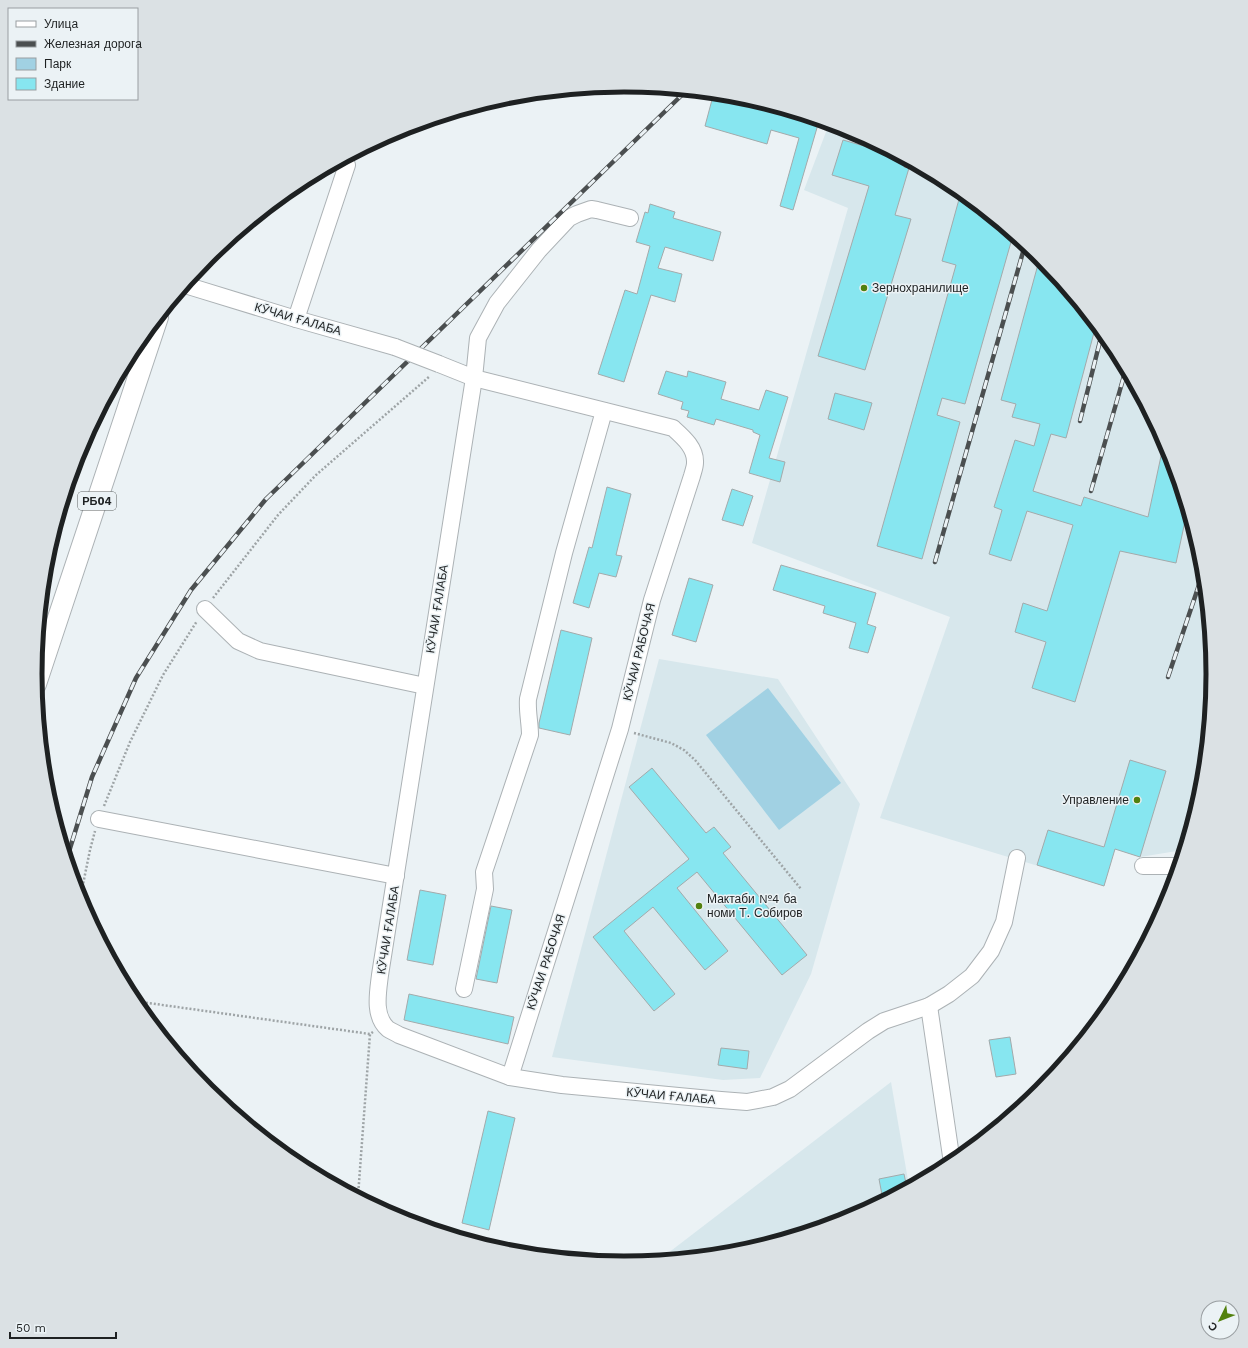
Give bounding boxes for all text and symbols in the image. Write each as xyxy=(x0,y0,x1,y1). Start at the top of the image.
legend xyxy=(8,8,138,100)
text: Улица xyxy=(44,17,78,31)
text: Железная дорога xyxy=(44,37,142,51)
text: Парк xyxy=(44,57,72,71)
text: Здание xyxy=(44,77,85,91)
place label: Зернохранилище xyxy=(872,281,969,295)
marker: Зернохранилище xyxy=(859,283,869,293)
street label: КӮЧАИ ҒАЛАБА xyxy=(253,300,343,338)
road number: РБ04 xyxy=(78,492,116,510)
street label: КӮЧАИ ҒАЛАБА xyxy=(423,564,451,654)
street label: КӮЧАИ РАБОЧАЯ xyxy=(620,602,658,702)
place label: Управление xyxy=(1062,793,1129,807)
marker: Управление xyxy=(1132,795,1142,805)
street label: КӮЧАИ ҒАЛАБА xyxy=(374,885,402,975)
place label: Мактаби №4 ба номи Т. Собиров xyxy=(707,892,803,920)
marker: Мактаби №4 ба номи Т. Собиров xyxy=(694,901,704,911)
street label: КӮЧАИ РАБОЧАЯ xyxy=(524,912,568,1012)
street label: КӮЧАИ ҒАЛАБА xyxy=(626,1085,716,1107)
north arrow xyxy=(1200,1300,1240,1340)
scale bar xyxy=(10,1314,116,1340)
text: С xyxy=(1206,1319,1221,1334)
text: 50 m xyxy=(16,1321,46,1335)

